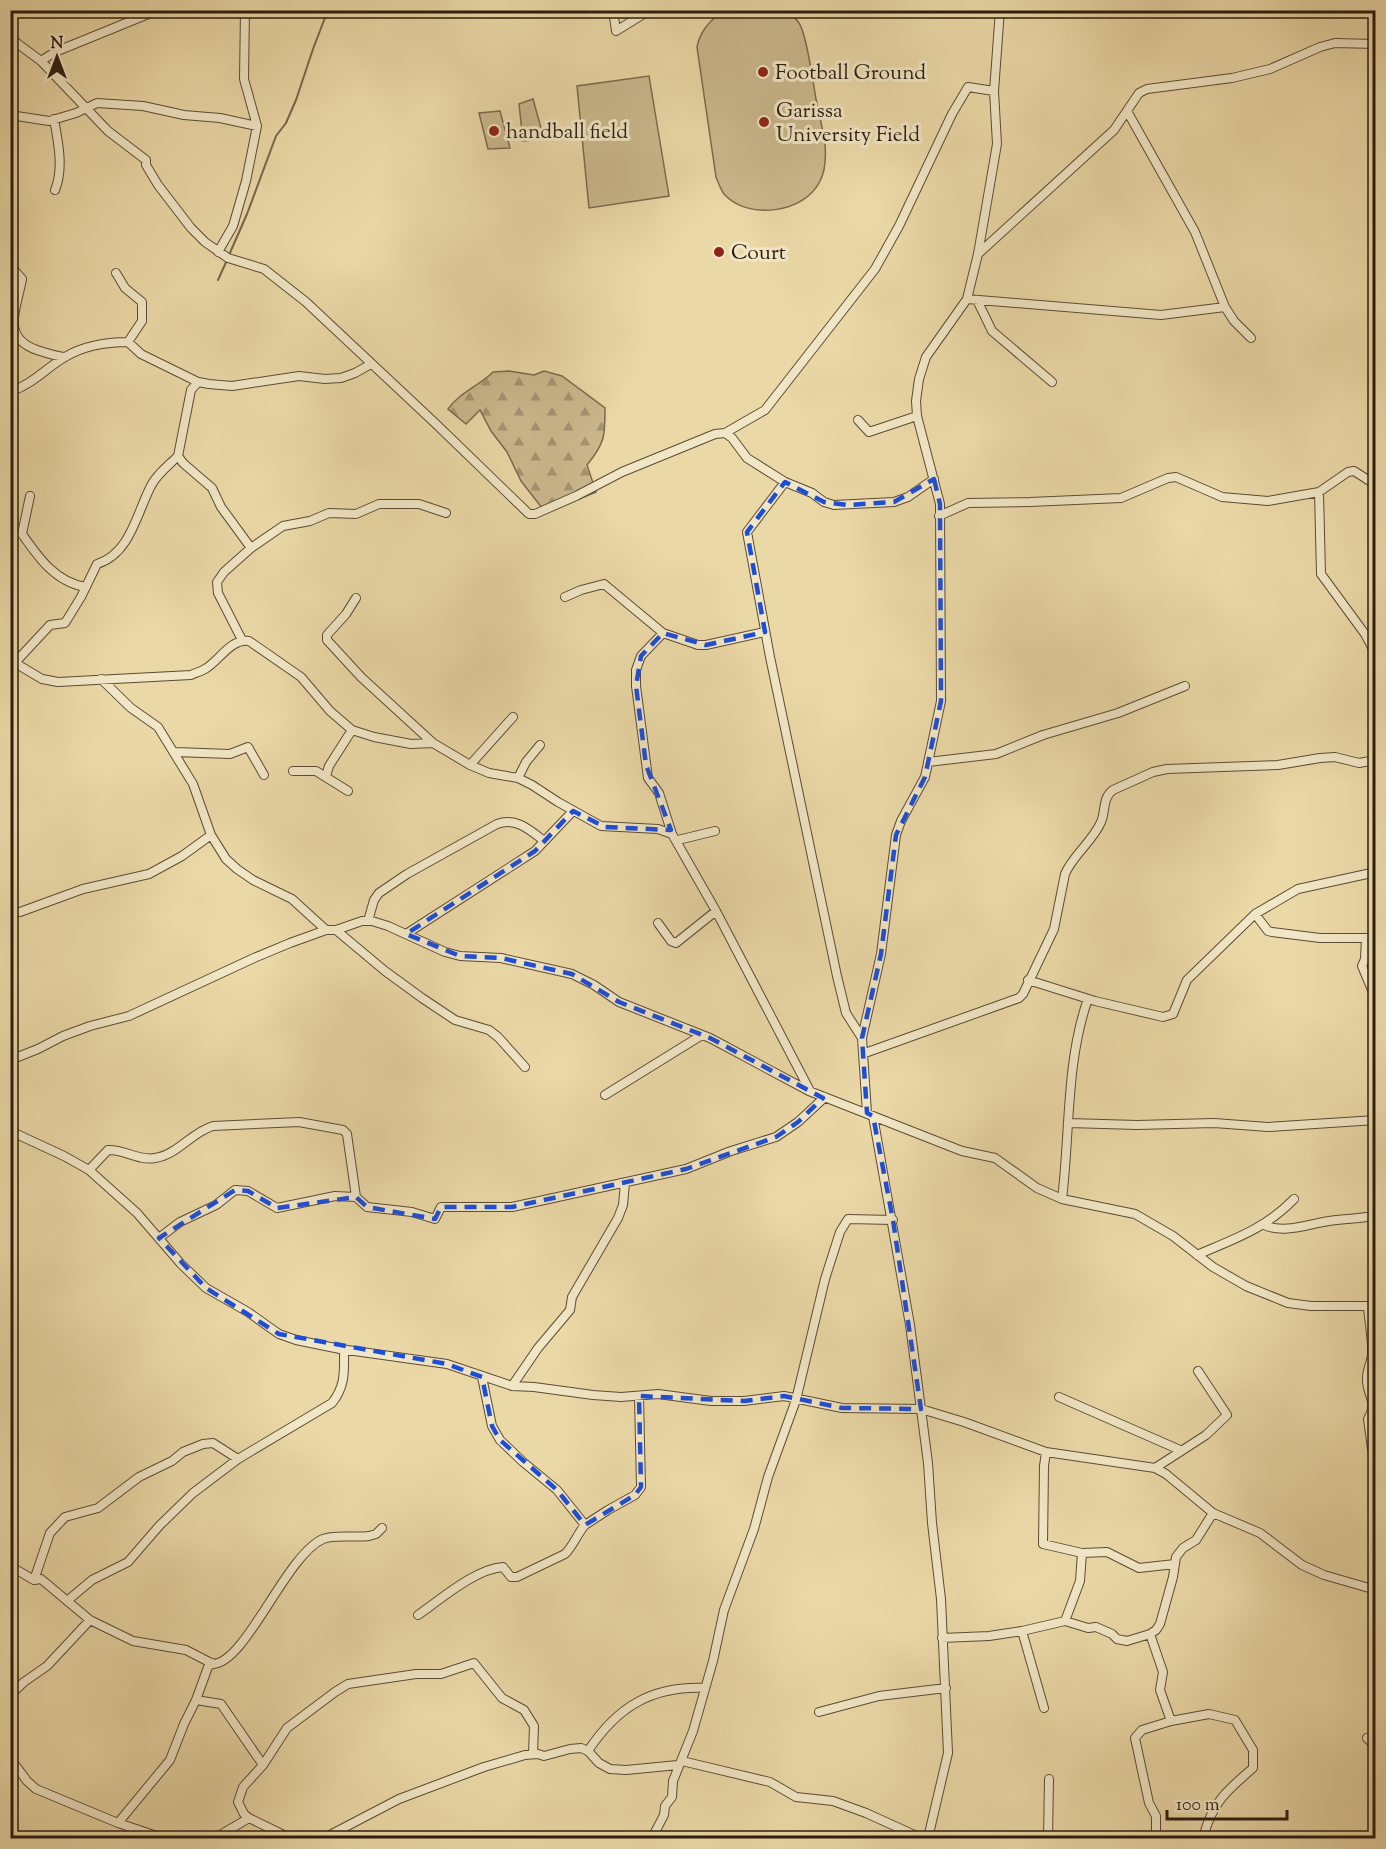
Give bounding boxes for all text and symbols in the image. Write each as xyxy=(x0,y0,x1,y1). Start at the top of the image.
north arrow xyxy=(27,27,87,87)
text: N xyxy=(51,33,64,56)
place label: Football Ground xyxy=(775,59,926,89)
marker: Football Ground xyxy=(756,65,770,79)
place label: Garissa University Field xyxy=(776,97,920,151)
marker: Garissa University Field xyxy=(757,115,771,129)
place label: handball field xyxy=(506,118,628,148)
marker: handball field xyxy=(487,124,501,138)
place label: Court xyxy=(731,239,786,269)
marker: Court xyxy=(712,245,726,259)
scale bar xyxy=(1167,1783,1287,1821)
text: 100 m xyxy=(1176,1793,1220,1819)

